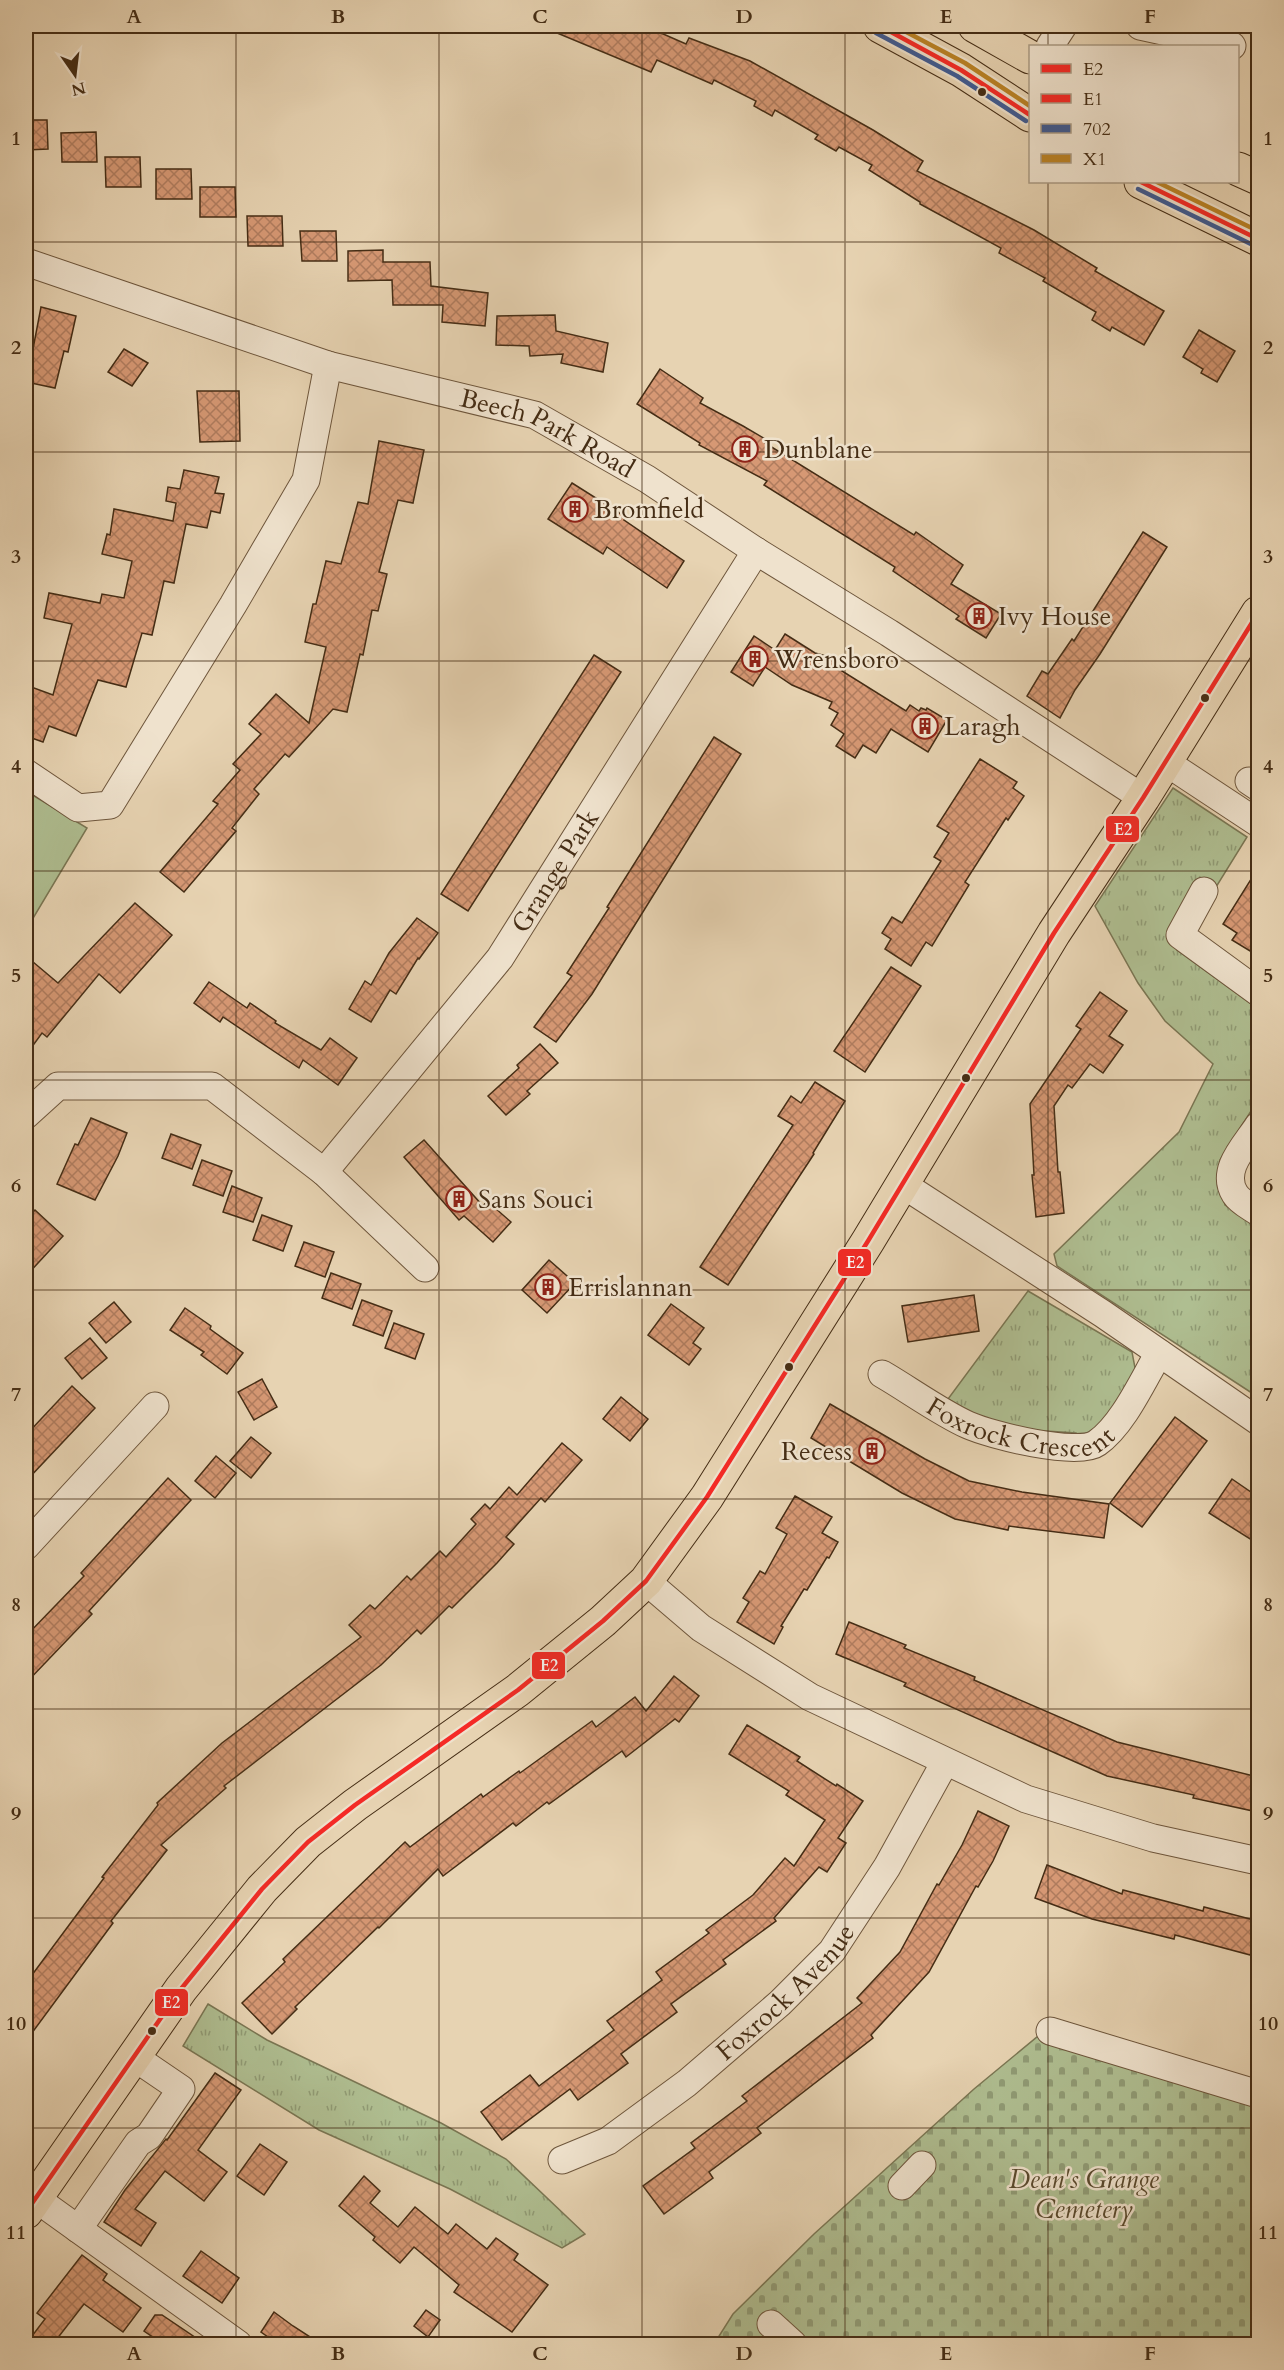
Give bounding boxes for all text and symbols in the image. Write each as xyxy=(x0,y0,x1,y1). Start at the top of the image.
text: A xyxy=(126,3,142,30)
text: B xyxy=(331,3,345,30)
text: C xyxy=(532,3,548,30)
text: D xyxy=(735,3,753,30)
text: E xyxy=(940,3,952,30)
text: F xyxy=(1144,3,1156,30)
north arrow xyxy=(45,45,105,105)
legend xyxy=(1029,45,1239,183)
text: E2 xyxy=(1083,57,1103,82)
text: N xyxy=(69,76,88,101)
unlabelled marker xyxy=(976,86,988,98)
text: E1 xyxy=(1083,87,1103,112)
text: 702 xyxy=(1083,117,1111,142)
text: 1 xyxy=(11,125,21,152)
text: 1 xyxy=(1263,125,1273,152)
text: X1 xyxy=(1083,147,1106,172)
text: 2 xyxy=(11,334,21,361)
text: 2 xyxy=(1263,334,1273,361)
street label: Beech Park Road xyxy=(457,380,641,486)
place label: Dunblane xyxy=(764,432,873,467)
building icon: Dunblane xyxy=(730,434,760,464)
place label: Bromfield xyxy=(594,492,704,527)
building icon: Bromfield xyxy=(560,494,590,524)
text: 3 xyxy=(11,543,21,570)
text: 3 xyxy=(1263,543,1273,570)
place label: Ivy House xyxy=(998,599,1111,634)
building icon: Ivy House xyxy=(964,601,994,631)
place label: Wrensboro xyxy=(773,642,899,677)
building icon: Wrensboro xyxy=(740,644,770,674)
unlabelled marker xyxy=(1199,692,1211,704)
place label: Laragh xyxy=(944,709,1021,744)
building icon: Laragh xyxy=(910,711,940,741)
text: 4 xyxy=(11,753,21,780)
text: 4 xyxy=(1263,753,1273,780)
street label: Grange Park xyxy=(503,802,607,939)
line badge: E2 xyxy=(1105,815,1140,843)
text: E2 xyxy=(1114,819,1132,841)
text: 5 xyxy=(11,962,21,989)
text: 5 xyxy=(1263,962,1273,989)
unlabelled marker xyxy=(960,1072,972,1084)
text: 6 xyxy=(11,1172,21,1199)
text: 6 xyxy=(1263,1172,1273,1199)
place label: Sans Souci xyxy=(478,1182,593,1217)
building icon: Sans Souci xyxy=(444,1184,474,1214)
line badge: E2 xyxy=(837,1248,872,1277)
text: E2 xyxy=(846,1252,864,1274)
place label: Errislannan xyxy=(568,1270,693,1305)
building icon: Errislannan xyxy=(533,1272,563,1302)
unlabelled marker xyxy=(783,1361,795,1373)
text: 7 xyxy=(11,1381,21,1408)
text: 7 xyxy=(1263,1381,1273,1408)
street label: Foxrock Crescent xyxy=(920,1389,1123,1465)
place label: Recess xyxy=(781,1434,852,1469)
building icon: Recess xyxy=(857,1436,887,1466)
text: 8 xyxy=(11,1591,21,1618)
text: 8 xyxy=(1263,1591,1273,1618)
line badge: E2 xyxy=(531,1651,566,1680)
text: E2 xyxy=(540,1655,558,1677)
text: 9 xyxy=(11,1800,21,1827)
text: 9 xyxy=(1263,1800,1273,1827)
street label: Foxrock Avenue xyxy=(708,1917,863,2068)
line badge: E2 xyxy=(154,1988,189,2017)
text: E2 xyxy=(162,1992,180,2014)
text: 10 xyxy=(6,2010,26,2037)
text: 10 xyxy=(1258,2010,1278,2037)
unlabelled marker xyxy=(146,2025,158,2037)
park label: Dean's Grange Cemetery xyxy=(1009,2162,1160,2227)
text: 11 xyxy=(6,2219,26,2246)
text: 11 xyxy=(1258,2219,1278,2246)
text: A xyxy=(126,2340,142,2367)
text: B xyxy=(331,2340,345,2367)
text: C xyxy=(532,2340,548,2367)
text: D xyxy=(735,2340,753,2367)
text: E xyxy=(940,2340,952,2367)
text: F xyxy=(1144,2340,1156,2367)

